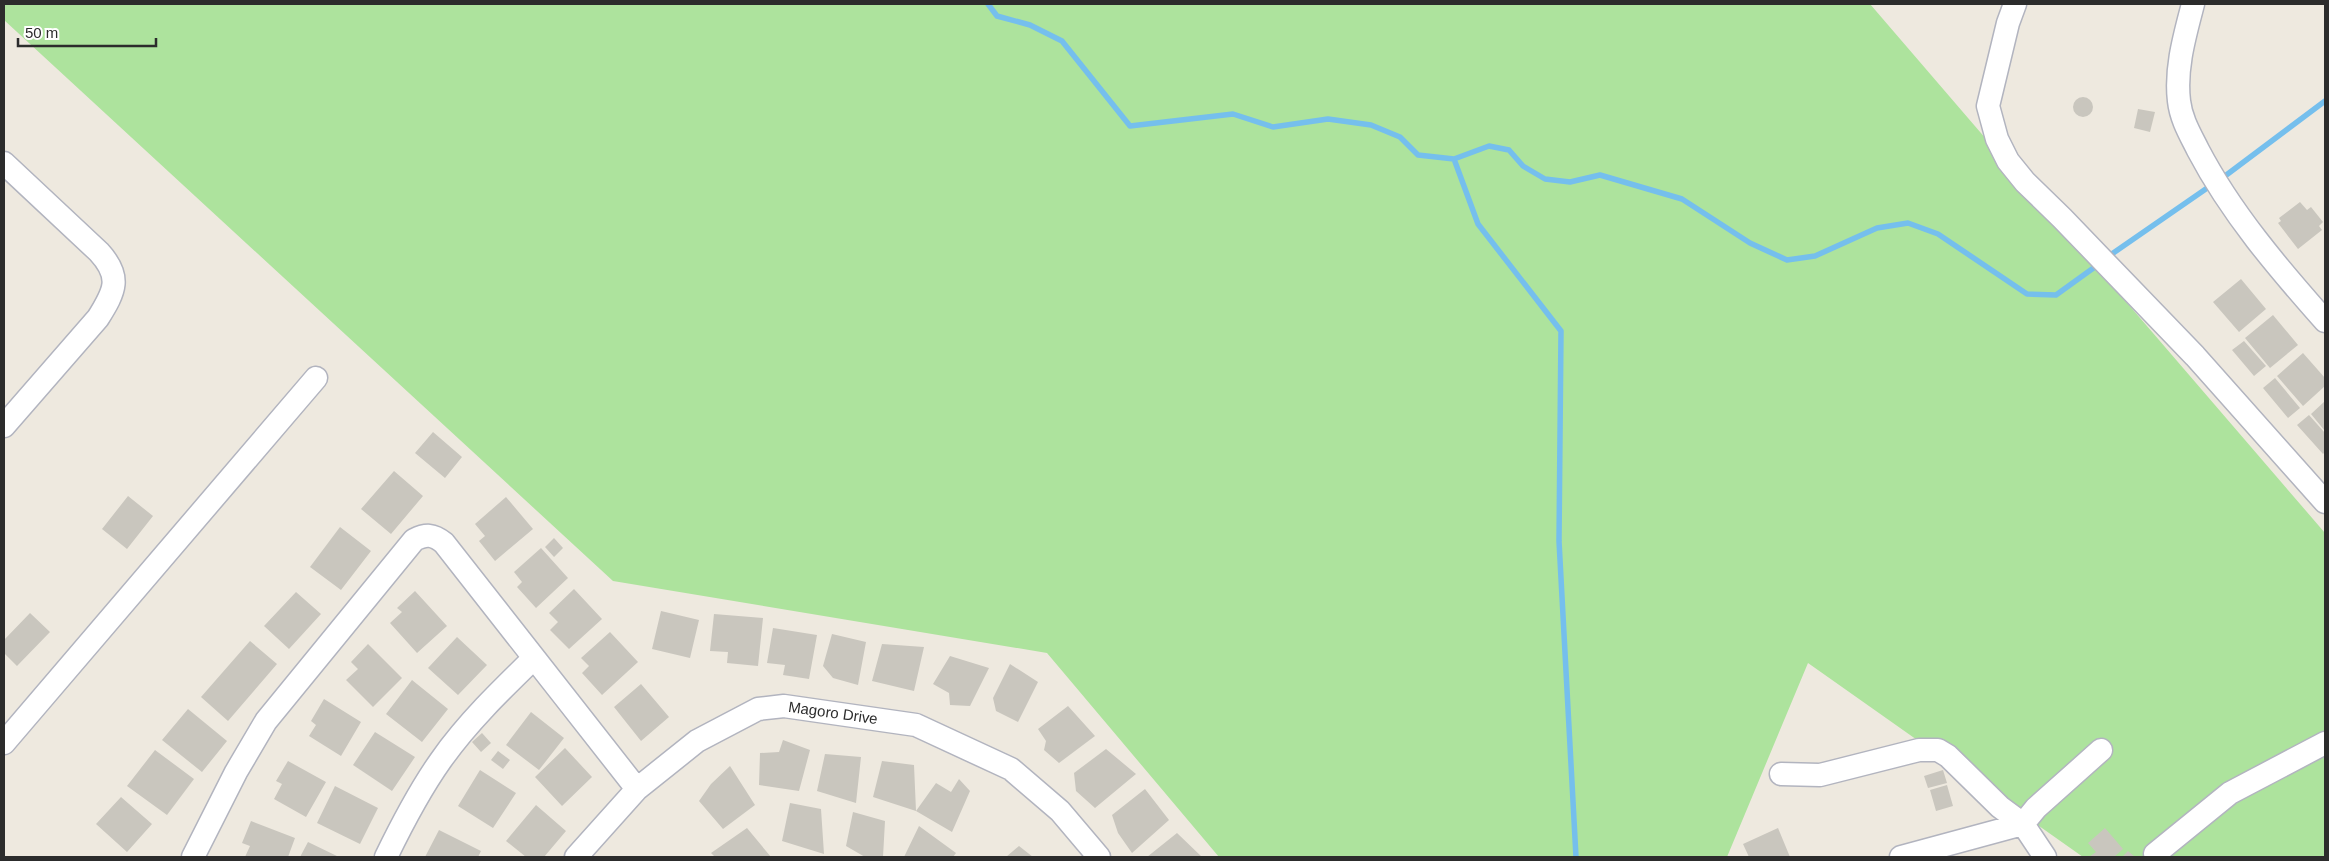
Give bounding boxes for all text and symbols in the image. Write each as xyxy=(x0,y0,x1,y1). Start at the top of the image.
scale bar xyxy=(18,15,155,47)
text: 50 m xyxy=(25,24,58,41)
street label: Magoro Drive xyxy=(787,698,879,727)

